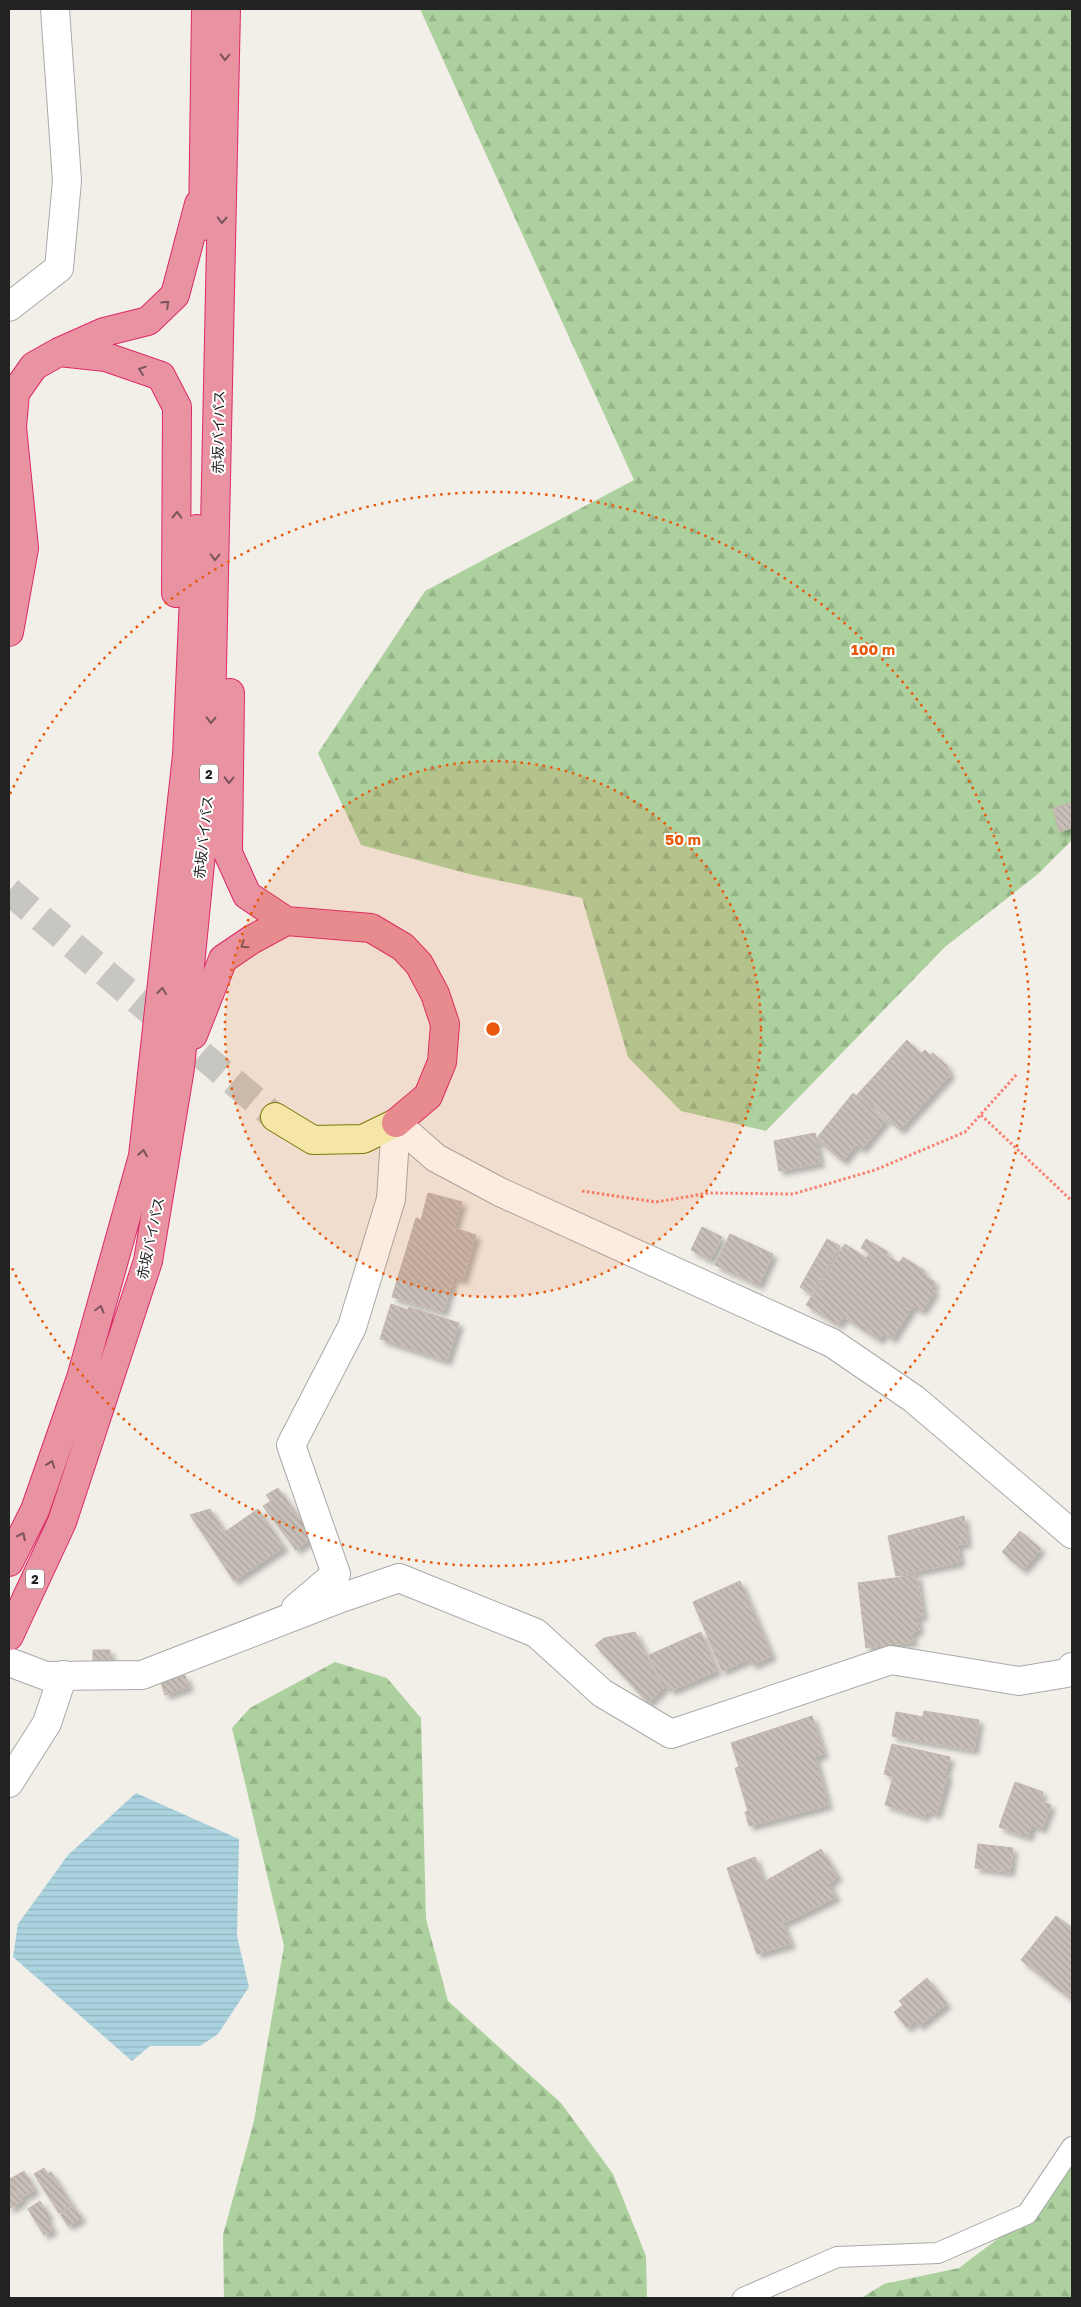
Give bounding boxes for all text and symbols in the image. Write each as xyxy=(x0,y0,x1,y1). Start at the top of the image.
one-way arrow xyxy=(219,54,230,62)
one-way arrow xyxy=(217,216,227,224)
one-way arrow xyxy=(160,301,169,310)
one-way arrow xyxy=(138,366,147,376)
street label: 赤坂バイパス xyxy=(209,390,227,474)
one-way arrow xyxy=(172,510,182,518)
one-way arrow xyxy=(210,554,220,562)
text: 100 m xyxy=(851,640,895,658)
one-way arrow xyxy=(206,716,216,724)
road number: 2 xyxy=(200,764,218,784)
one-way arrow xyxy=(224,776,234,784)
street label: 赤坂バイパス xyxy=(190,794,216,880)
text: 50 m xyxy=(665,830,701,848)
one-way arrow xyxy=(240,939,250,948)
one-way arrow xyxy=(156,987,167,995)
centre of rings xyxy=(484,1020,502,1038)
one-way arrow xyxy=(137,1148,147,1157)
street label: 赤坂バイパス xyxy=(133,1195,167,1281)
one-way arrow xyxy=(95,1306,105,1314)
one-way arrow xyxy=(45,1460,55,1469)
one-way arrow xyxy=(16,1532,26,1541)
road number: 2 xyxy=(26,1570,44,1588)

